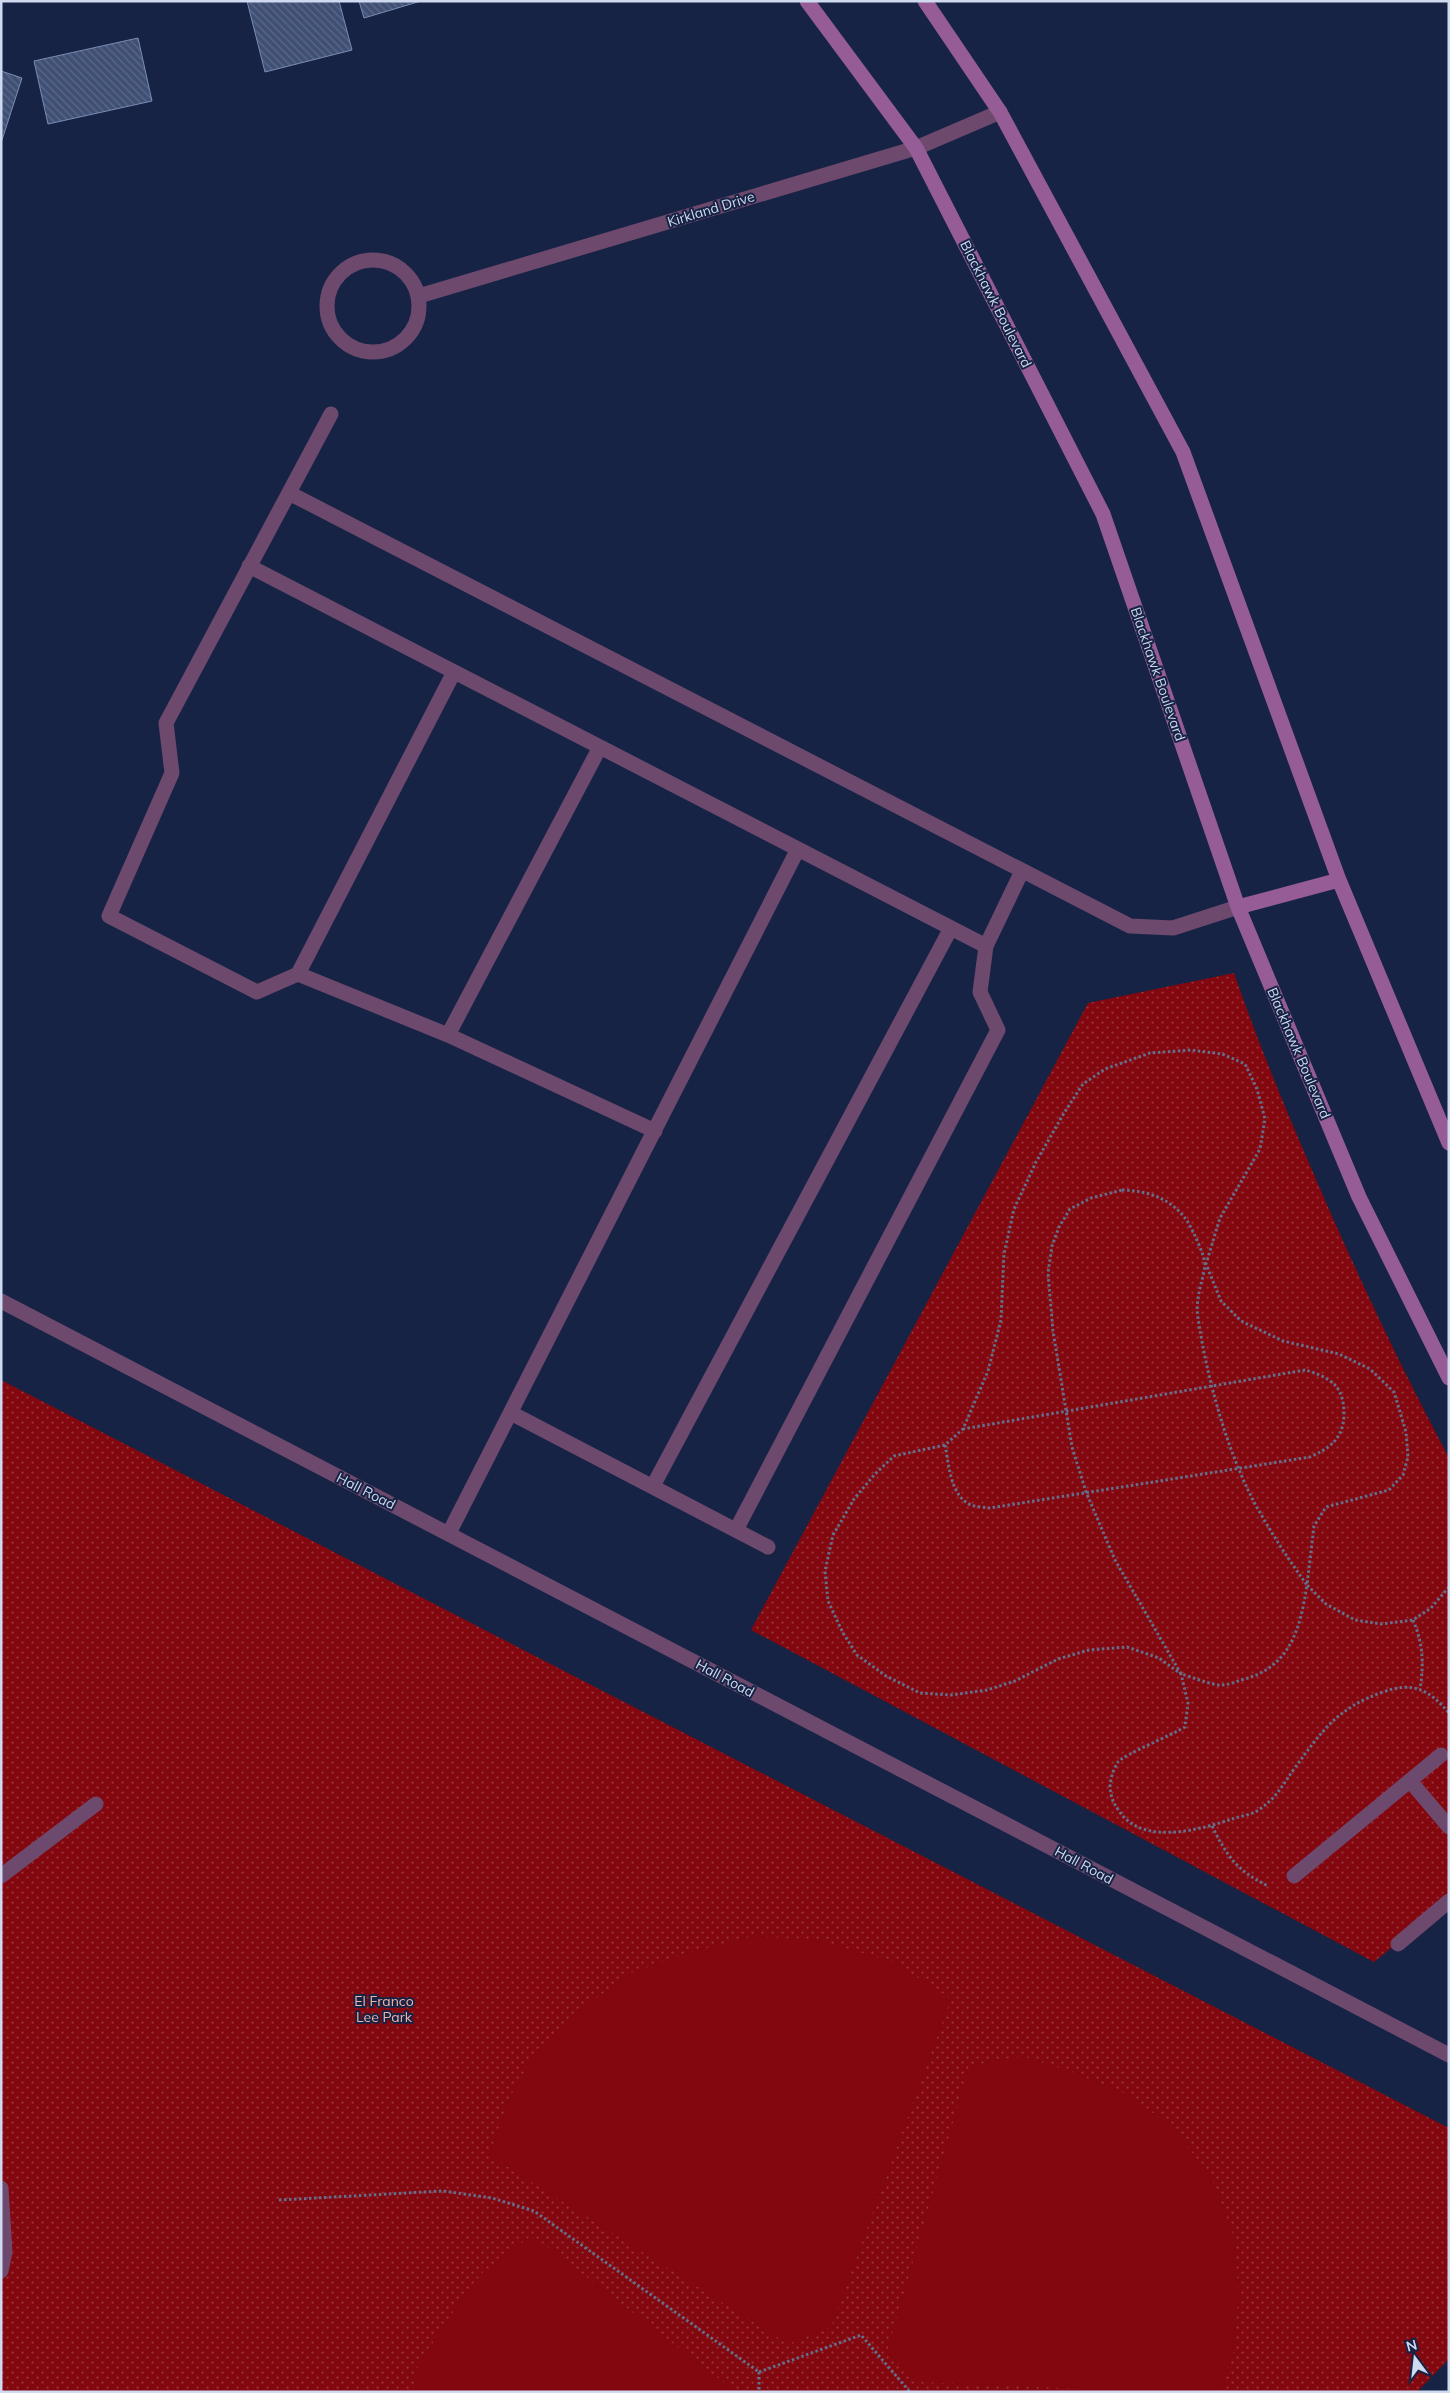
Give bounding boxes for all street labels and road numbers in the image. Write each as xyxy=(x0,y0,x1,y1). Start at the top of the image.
street label: Kirkland Drive xyxy=(665,187,757,231)
street label: Blackhawk Boulevard xyxy=(956,237,1036,371)
street label: Blackhawk Boulevard xyxy=(1127,605,1189,743)
street label: Blackhawk Boulevard xyxy=(1263,985,1335,1121)
street label: Hall Road xyxy=(334,1469,398,1513)
street label: Hall Road xyxy=(693,1655,757,1701)
street label: Hall Road xyxy=(1052,1842,1116,1888)

